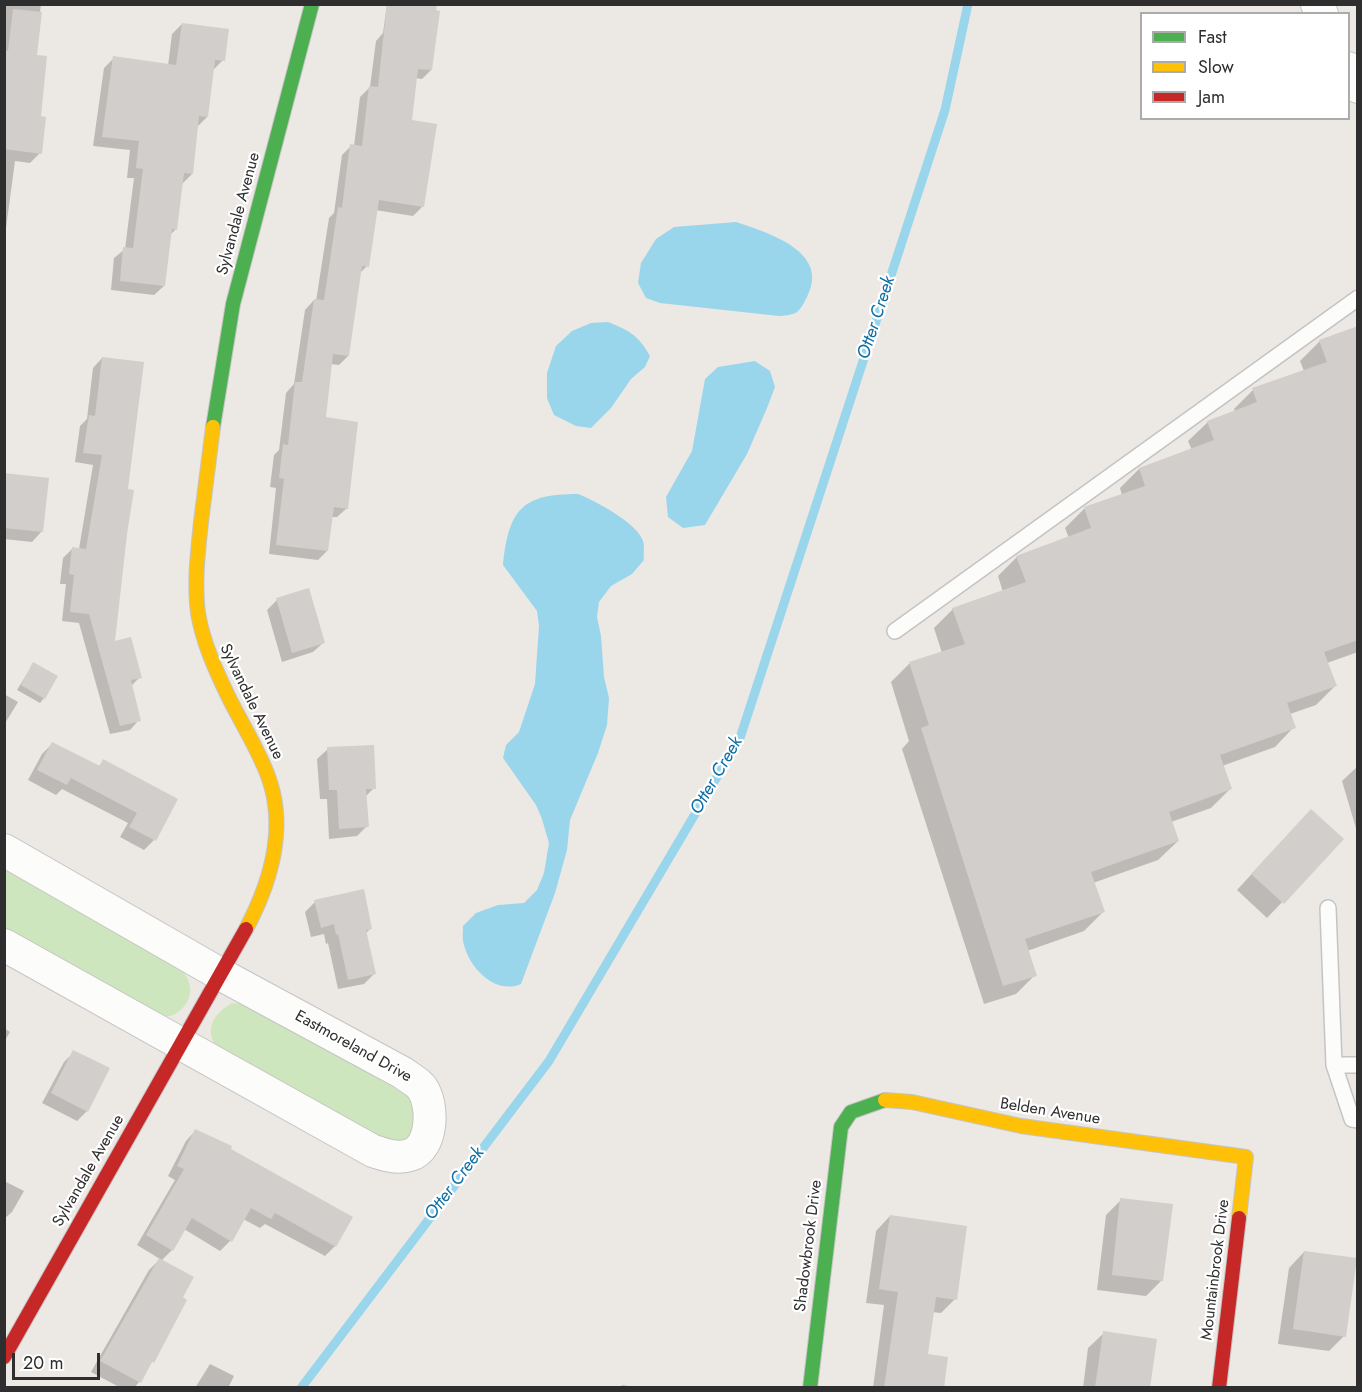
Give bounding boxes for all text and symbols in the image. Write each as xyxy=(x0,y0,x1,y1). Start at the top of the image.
legend xyxy=(1140,12,1350,120)
text: Fast xyxy=(1198,24,1227,50)
text: Slow xyxy=(1198,54,1234,80)
text: Jam xyxy=(1198,84,1225,110)
street label: Sylvandale Avenue xyxy=(213,151,265,277)
water label: Otter Creek xyxy=(853,274,901,362)
street label: Sylvandale Avenue xyxy=(215,641,287,763)
water label: Otter Creek xyxy=(686,733,748,819)
street label: Eastmoreland Drive xyxy=(291,1007,415,1087)
street label: Belden Avenue xyxy=(998,1095,1102,1129)
street label: Sylvandale Avenue xyxy=(49,1112,129,1230)
water label: Otter Creek xyxy=(421,1143,489,1225)
street label: Shadowbrook Drive xyxy=(791,1179,827,1313)
street label: Mountainbrook Drive xyxy=(1198,1198,1234,1342)
scale bar xyxy=(15,1341,104,1379)
text: 20 m xyxy=(23,1350,63,1376)

